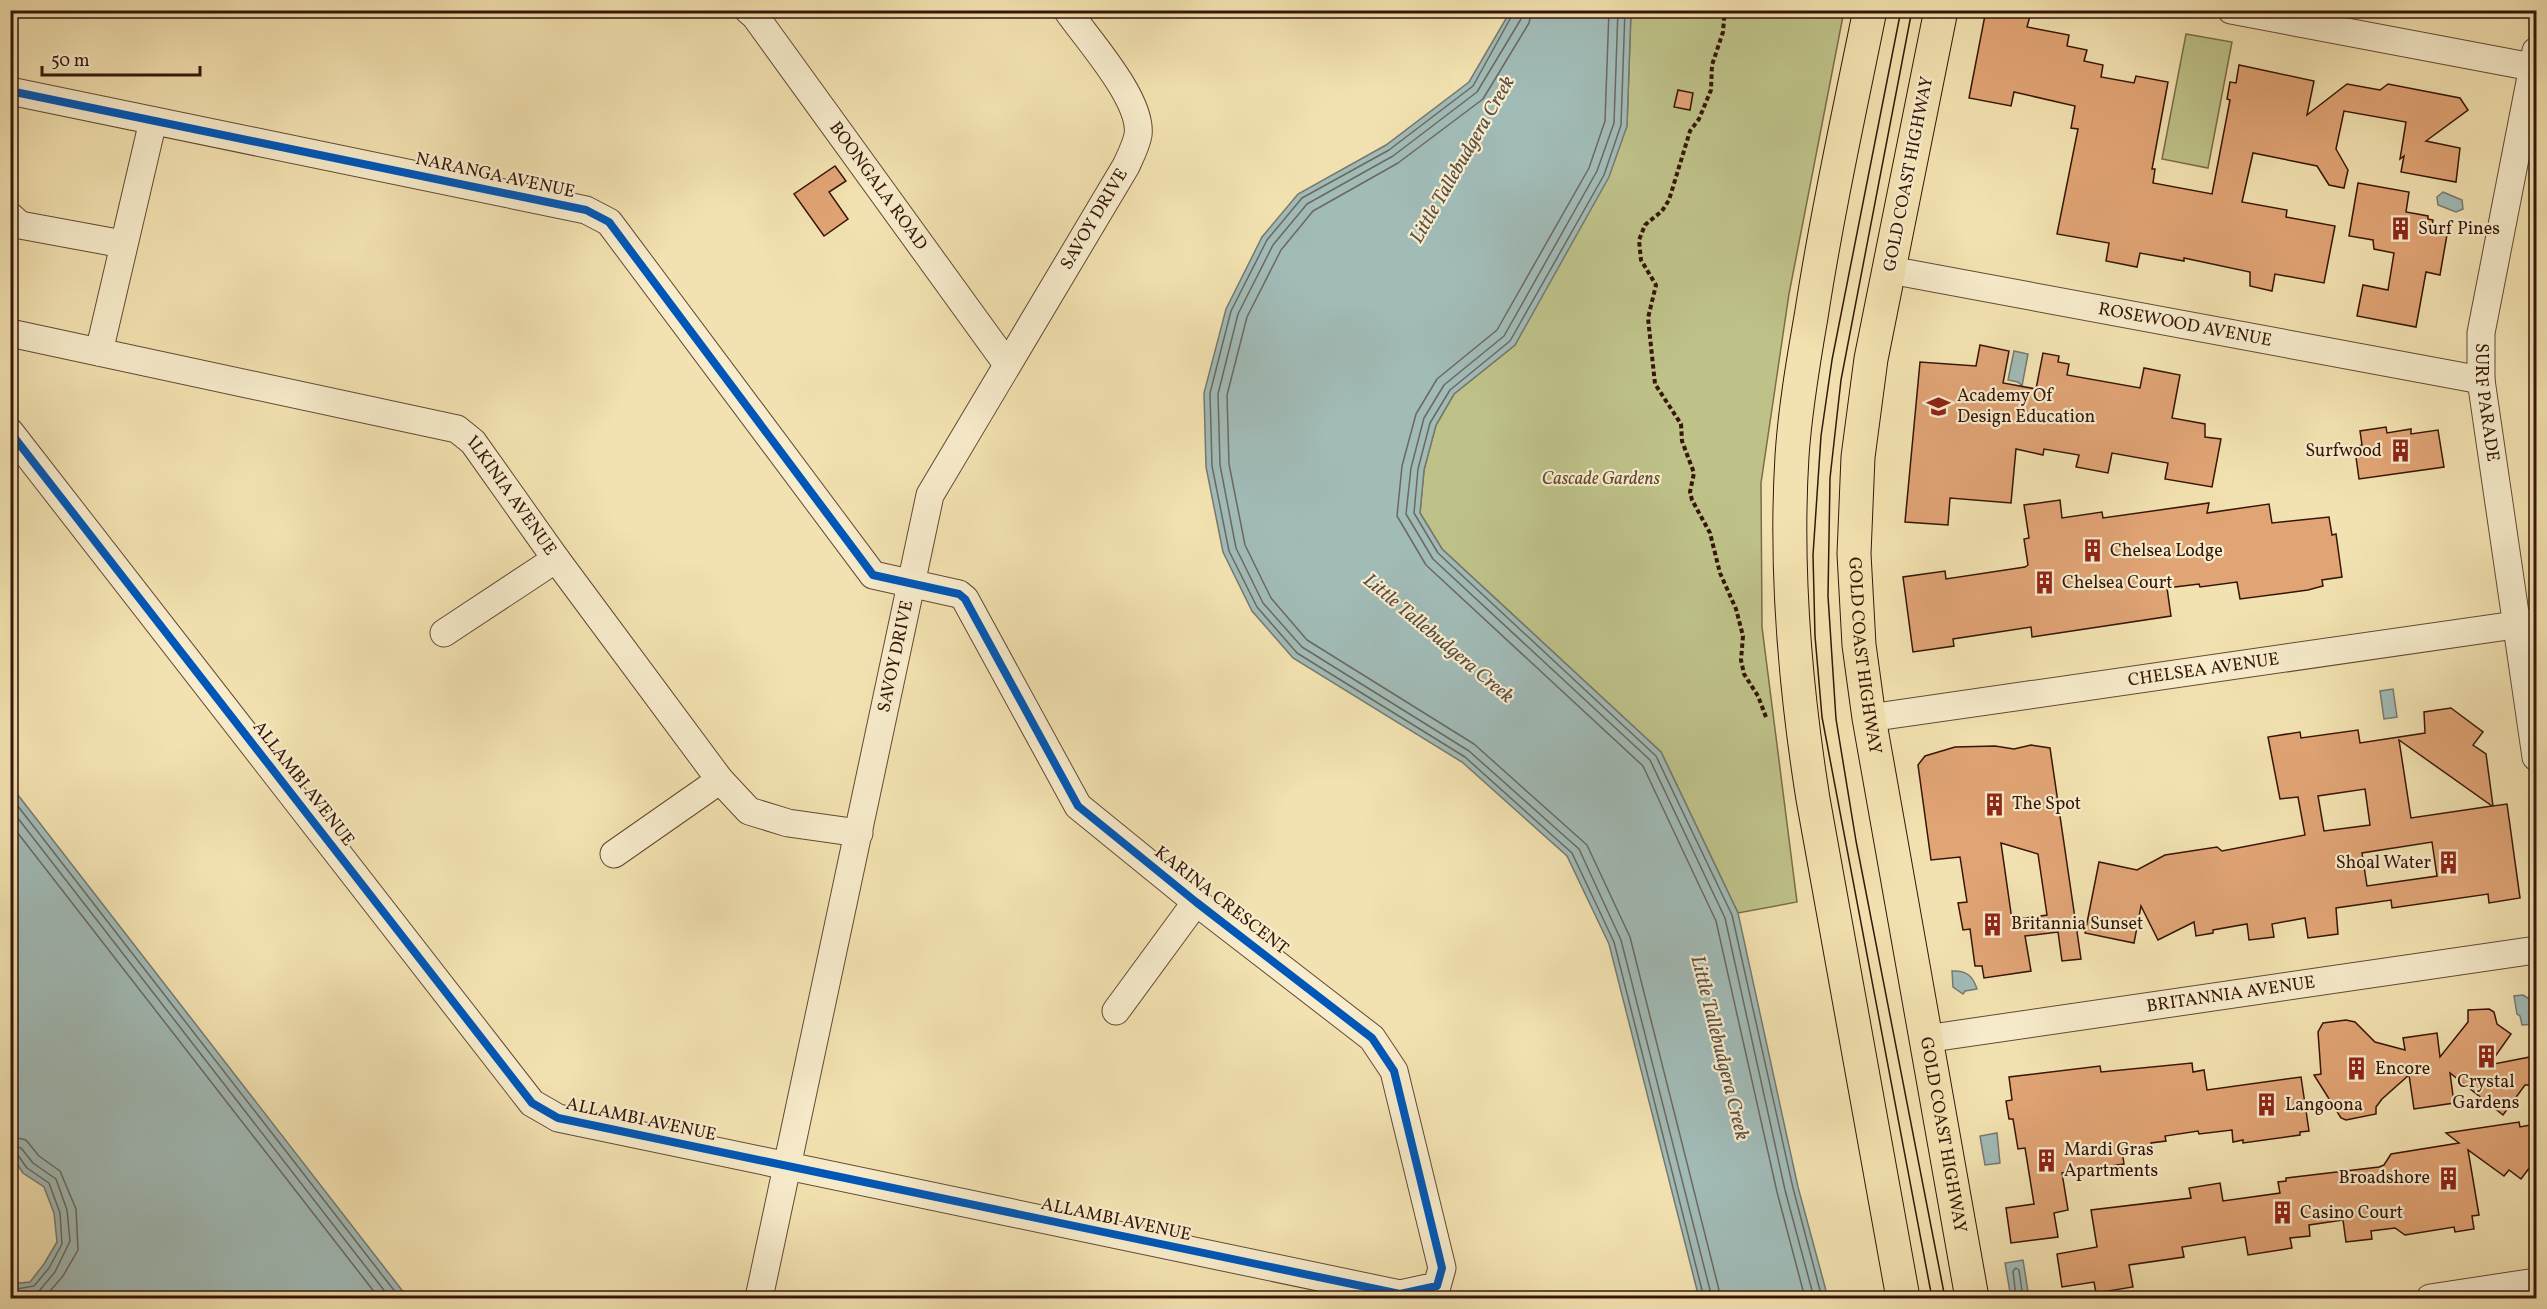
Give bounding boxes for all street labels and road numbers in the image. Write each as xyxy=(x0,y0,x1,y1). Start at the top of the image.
street label: GOLD COAST HIGHWAY xyxy=(1878,74,1940,274)
street label: BOONGALA ROAD xyxy=(823,116,933,255)
street label: NARANGA AVENUE xyxy=(413,147,577,205)
street label: SAVOY DRIVE xyxy=(1054,164,1134,275)
street label: ROSEWOOD AVENUE xyxy=(2096,296,2274,353)
street label: SURF PARADE xyxy=(2468,343,2505,463)
street label: ILKINIA AVENUE xyxy=(462,430,562,561)
street label: GOLD COAST HIGHWAY xyxy=(1842,556,1888,756)
street label: SAVOY DRIVE xyxy=(872,598,920,715)
street label: CHELSEA AVENUE xyxy=(2126,647,2281,693)
street label: ALLAMBI AVENUE xyxy=(246,716,360,852)
street label: KARINA CRESCENT xyxy=(1149,841,1294,962)
street label: BRITANNIA AVENUE xyxy=(2145,970,2317,1019)
street label: GOLD COAST HIGHWAY xyxy=(1913,1035,1973,1235)
street label: ALLAMBI AVENUE xyxy=(564,1092,719,1148)
street label: ALLAMBI AVENUE xyxy=(1039,1192,1194,1248)

